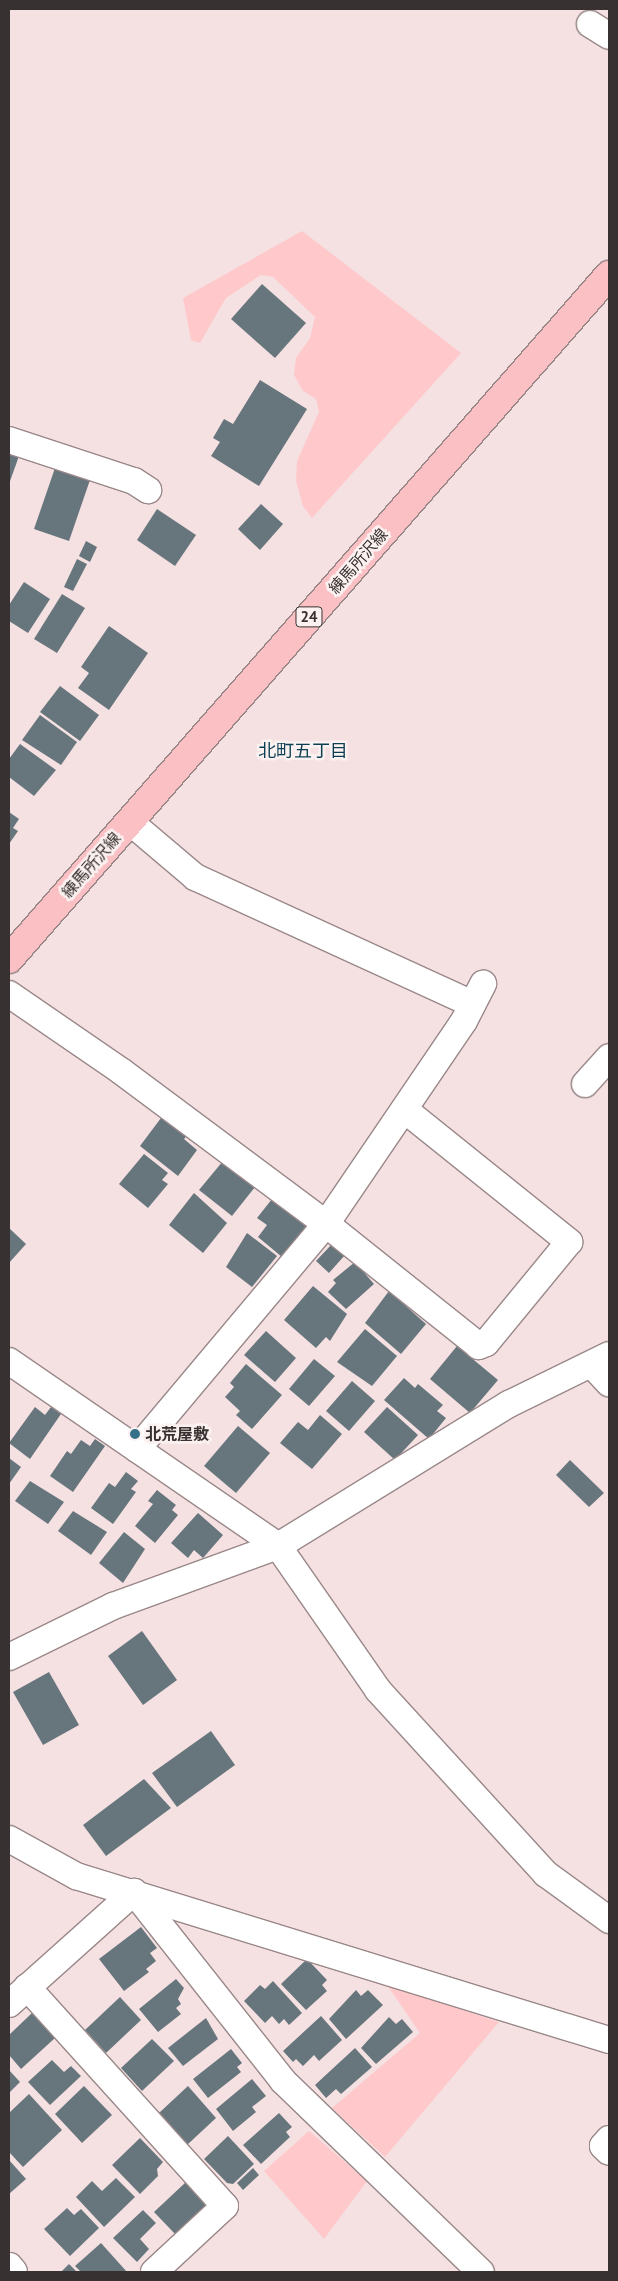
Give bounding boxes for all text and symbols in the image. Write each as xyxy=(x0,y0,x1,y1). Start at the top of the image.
street label: 練馬所沢線 xyxy=(325,525,391,597)
road number: 24 xyxy=(295,604,323,630)
district label: 北町五丁目 xyxy=(258,740,348,762)
street label: 練馬所沢線 xyxy=(58,829,124,901)
place label: 北荒屋敷 xyxy=(145,1424,209,1444)
marker: 北荒屋敷 xyxy=(129,1428,141,1440)

